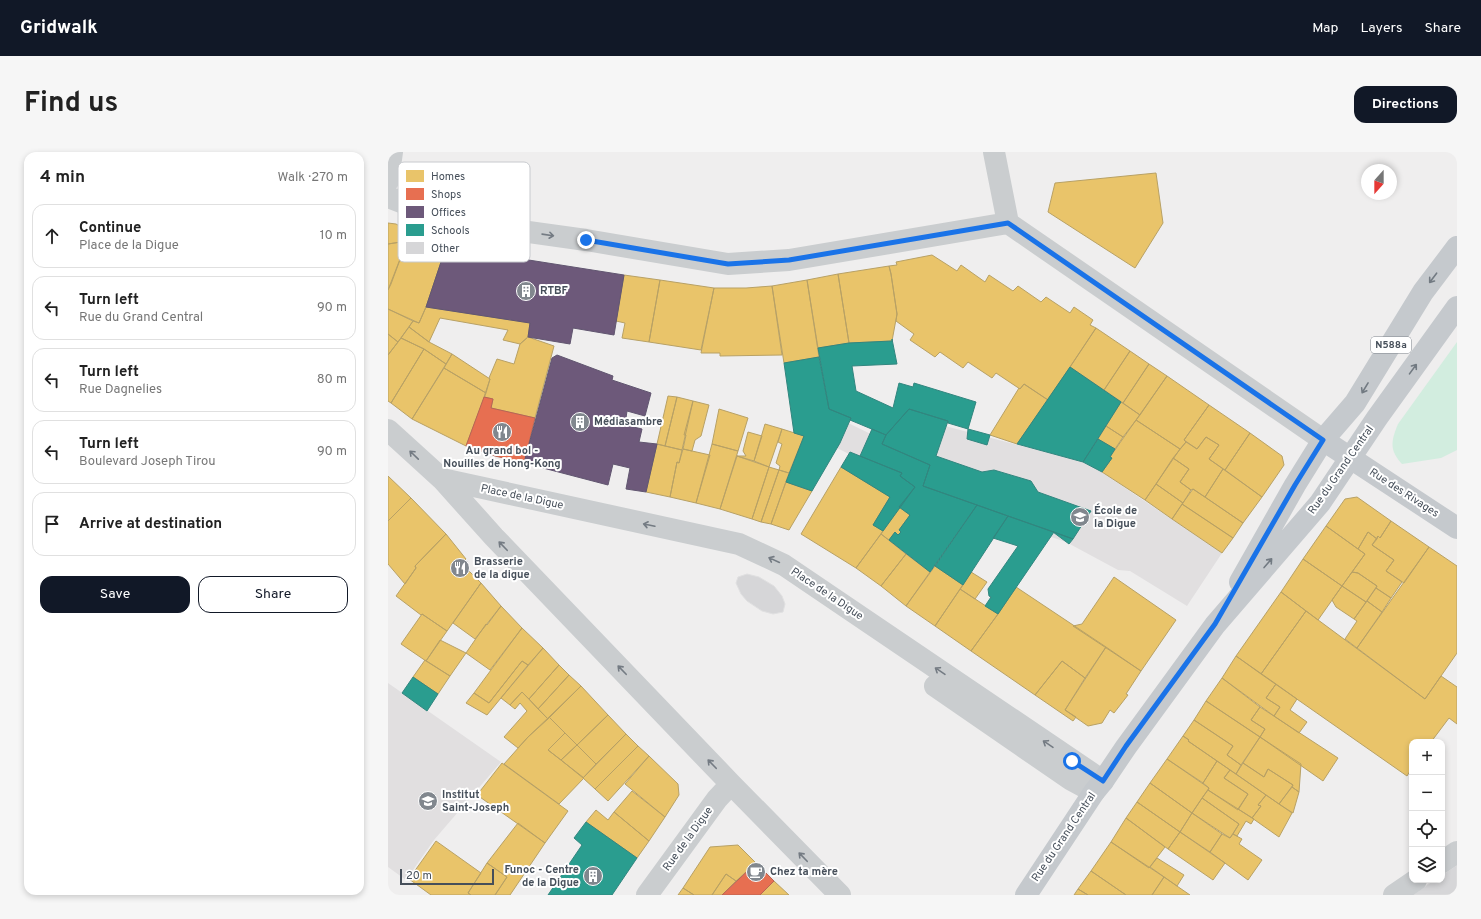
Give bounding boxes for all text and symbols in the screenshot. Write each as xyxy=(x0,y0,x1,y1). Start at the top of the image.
text: Gridwalk xyxy=(20,16,98,40)
text: Map xyxy=(1312,20,1338,37)
text: Layers xyxy=(1360,20,1402,37)
text: Share xyxy=(1424,20,1461,37)
text: Find us xyxy=(24,86,118,122)
button: Directions xyxy=(1354,86,1457,123)
legend xyxy=(398,162,530,262)
north arrow xyxy=(1361,164,1397,200)
text: 4 min xyxy=(40,167,85,189)
text: Walk · 270 m xyxy=(278,170,348,186)
text: Homes xyxy=(431,170,465,184)
text: Shops xyxy=(431,188,461,202)
text: Offices xyxy=(431,206,466,220)
text: Continue xyxy=(79,219,141,238)
text: Schools xyxy=(431,224,470,238)
icon: ahead xyxy=(41,225,63,247)
text: 10 m xyxy=(320,228,347,244)
one-way arrow xyxy=(541,231,554,239)
route end xyxy=(577,231,595,249)
text: Place de la Digue xyxy=(79,238,179,254)
text: Other xyxy=(431,242,460,256)
one-way arrow xyxy=(1429,273,1438,284)
building icon: RTBF xyxy=(515,280,537,302)
place label: RTBF xyxy=(540,284,569,298)
text: Turn left xyxy=(79,291,139,310)
icon: left xyxy=(41,297,63,319)
text: 90 m xyxy=(317,300,347,316)
text: Rue du Grand Central xyxy=(79,310,203,326)
road number: N588a xyxy=(1371,337,1411,353)
text: Turn left xyxy=(79,363,139,382)
one-way arrow xyxy=(1409,363,1417,374)
icon: left xyxy=(41,369,63,391)
text: 80 m xyxy=(317,372,347,388)
text: Rue Dagnelies xyxy=(79,382,162,398)
one-way arrow xyxy=(1360,382,1368,394)
building icon: Médiasambre xyxy=(569,411,591,433)
place label: Médiasambre xyxy=(594,415,662,429)
restaurant icon: Au grand bol - Nouilles de Hong-Kong xyxy=(491,421,513,443)
street label: Rue du Grand Central xyxy=(1305,423,1377,517)
text: Turn left xyxy=(79,435,139,454)
icon: left xyxy=(41,441,63,463)
text: 90 m xyxy=(317,444,347,460)
place label: Au grand bol - Nouilles de Hong-Kong xyxy=(443,444,561,471)
one-way arrow xyxy=(410,451,420,460)
text: Boulevard Joseph Tirou xyxy=(79,454,216,470)
street label: Rue des Rivages xyxy=(1367,465,1441,521)
street label: Place de la Digue xyxy=(479,481,565,513)
place label: École de la Digue xyxy=(1094,503,1137,531)
school or university icon: École de la Digue xyxy=(1069,506,1091,528)
icon: arrive xyxy=(41,513,63,535)
text: Arrive at destination xyxy=(79,515,222,534)
one-way arrow xyxy=(643,520,656,528)
one-way arrow xyxy=(498,541,508,551)
place label: Brasserie de la digue xyxy=(474,555,530,582)
one-way arrow xyxy=(768,556,780,563)
restaurant icon: Brasserie de la digue xyxy=(449,557,471,579)
one-way arrow xyxy=(1264,558,1273,569)
street label: Place de la Digue xyxy=(788,565,866,623)
button: Save xyxy=(40,576,190,613)
button: Share xyxy=(198,576,348,613)
one-way arrow xyxy=(617,665,627,675)
one-way arrow xyxy=(935,667,946,675)
map controls xyxy=(1409,739,1445,883)
button: + xyxy=(1409,739,1445,775)
one-way arrow xyxy=(1042,740,1053,748)
route start xyxy=(1063,752,1081,770)
one-way arrow xyxy=(707,759,717,769)
button: − xyxy=(1409,775,1445,811)
place label: Institut Saint-Joseph xyxy=(442,788,509,815)
school or university icon: Institut Saint-Joseph xyxy=(417,790,439,812)
street label: Rue du Grand Central xyxy=(1029,790,1099,884)
street label: Rue de la Digue xyxy=(660,804,716,874)
button: locate xyxy=(1409,811,1445,847)
button: layers xyxy=(1409,847,1445,883)
one-way arrow xyxy=(798,852,807,862)
cafe icon: Chez ta mère xyxy=(745,861,767,883)
place label: Funoc - Centre de la Digue xyxy=(504,863,579,890)
building icon: Funoc - Centre de la Digue xyxy=(582,865,604,887)
place label: Chez ta mère xyxy=(770,865,838,879)
scale bar xyxy=(400,867,494,886)
text: 20 m xyxy=(406,869,432,883)

